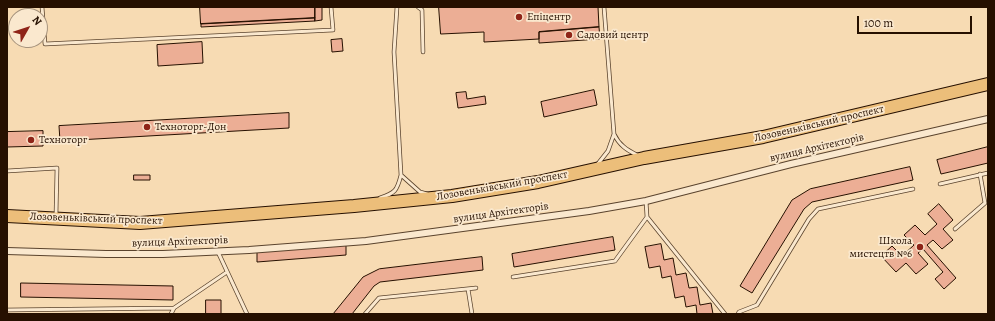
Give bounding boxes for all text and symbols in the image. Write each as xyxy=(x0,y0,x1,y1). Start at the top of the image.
north arrow xyxy=(8,8,48,48)
scale bar xyxy=(859,8,974,34)
place label: Епіцентр xyxy=(527,10,571,24)
marker: Епіцентр xyxy=(514,12,524,22)
text: N xyxy=(29,13,45,29)
text: 100 m xyxy=(864,15,893,31)
place label: Садовий центр xyxy=(577,28,648,42)
marker: Садовий центр xyxy=(564,30,574,40)
street label: Лозовеньківський проспект xyxy=(753,103,885,145)
place label: Техноторг-Дон xyxy=(155,120,227,134)
marker: Техноторг-Дон xyxy=(142,122,152,132)
street label: вулиця Архітекторів xyxy=(769,131,865,165)
place label: Техноторг xyxy=(39,133,87,147)
marker: Техноторг xyxy=(26,135,36,145)
street label: Лозовеньківський проспект xyxy=(435,168,569,204)
street label: вулиця Архітекторів xyxy=(452,200,550,226)
street label: Лозовеньківський проспект xyxy=(29,210,163,228)
street label: вулиця Архітекторів xyxy=(132,234,228,250)
place label: Школа мистецтв №6 xyxy=(850,234,912,260)
marker: Школа мистецтв №6 xyxy=(915,242,925,252)

